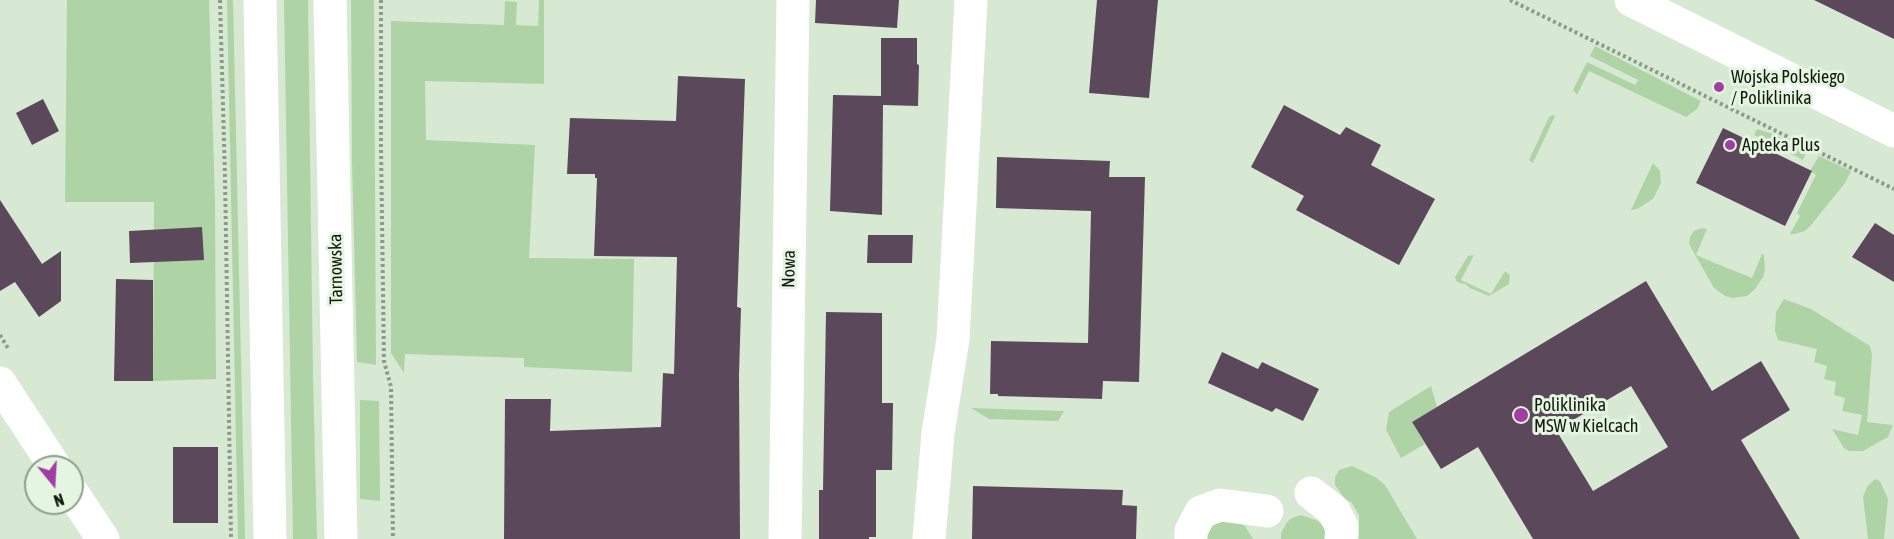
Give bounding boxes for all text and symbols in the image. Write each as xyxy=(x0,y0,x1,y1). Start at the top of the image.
place label: Wojska Polskiego / Poliklinika xyxy=(1731,66,1845,109)
marker: Wojska Polskiego / Poliklinika xyxy=(1712,80,1726,94)
place label: Apteka Plus xyxy=(1742,134,1820,156)
marker: Apteka Plus xyxy=(1723,138,1737,152)
street label: Tarnowska xyxy=(325,233,347,305)
street label: Nowa xyxy=(778,250,800,288)
place label: Poliklinika MSW w Kielcach xyxy=(1534,394,1638,436)
marker: Poliklinika MSW w Kielcach xyxy=(1512,406,1530,424)
north arrow xyxy=(24,455,84,515)
text: N xyxy=(52,490,66,510)

